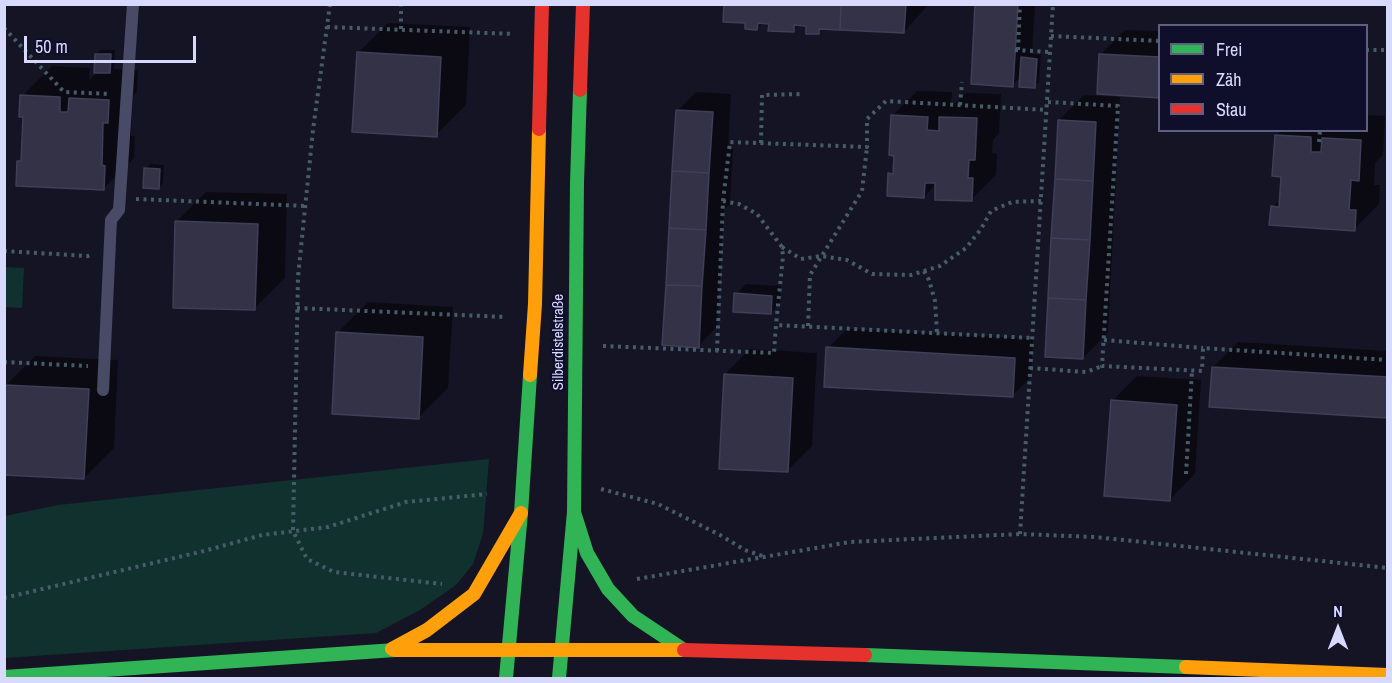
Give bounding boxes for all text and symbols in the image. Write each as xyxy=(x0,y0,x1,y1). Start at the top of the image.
scale bar xyxy=(27,24,200,62)
legend xyxy=(1158,24,1368,132)
text: 50 m xyxy=(35,34,68,59)
text: Frei xyxy=(1216,37,1242,62)
text: Zäh xyxy=(1216,67,1241,92)
text: Stau xyxy=(1216,97,1246,122)
street label: Silberdistelstraße xyxy=(550,294,568,390)
north arrow xyxy=(1308,599,1368,659)
text: N xyxy=(1333,600,1343,622)

